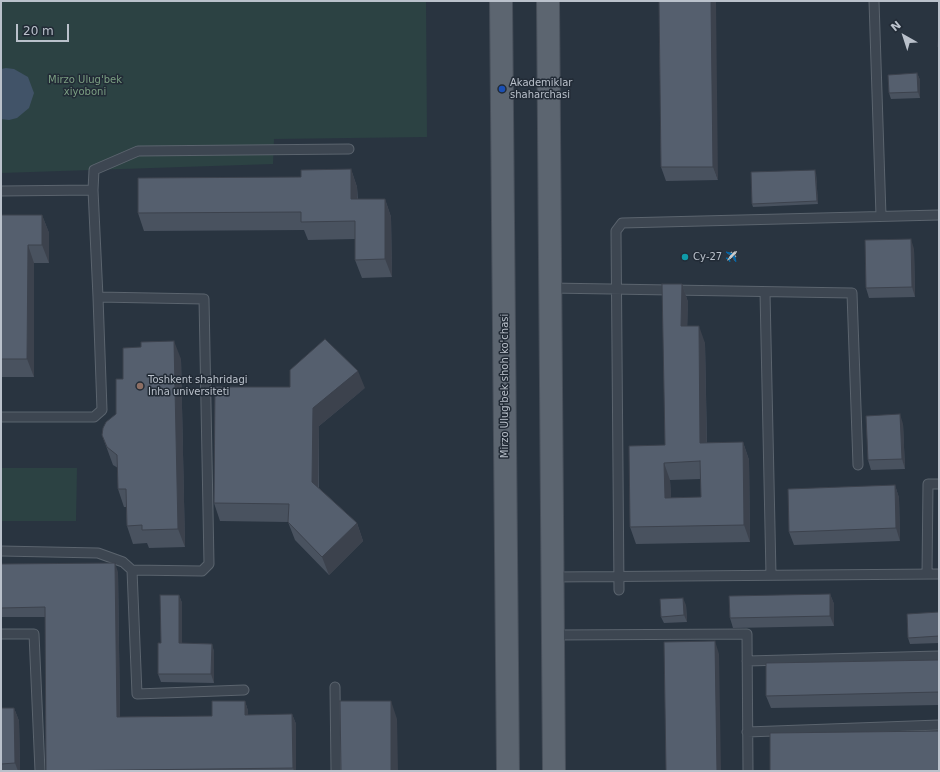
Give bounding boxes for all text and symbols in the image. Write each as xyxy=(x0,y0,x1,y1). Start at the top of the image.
scale bar xyxy=(18,16,71,42)
north arrow xyxy=(884,16,924,56)
text: N xyxy=(888,18,904,34)
text: 20 m xyxy=(23,24,54,38)
park label: Mirzo Ulug'bek xiyoboni xyxy=(48,74,122,98)
place label: Akademiklar shaharchasi xyxy=(510,77,572,100)
marker: Akademiklar shaharchasi xyxy=(497,84,507,94)
place label: Су-27 ✈️ xyxy=(693,251,738,263)
marker: Су-27 ✈️ xyxy=(680,252,690,262)
street label: Mirzo Ulug'bek shoh ko'chasi xyxy=(499,314,511,458)
place label: Toshkent shahridagi Inha universiteti xyxy=(148,374,248,398)
marker: Toshkent shahridagi Inha universiteti xyxy=(135,381,145,391)

